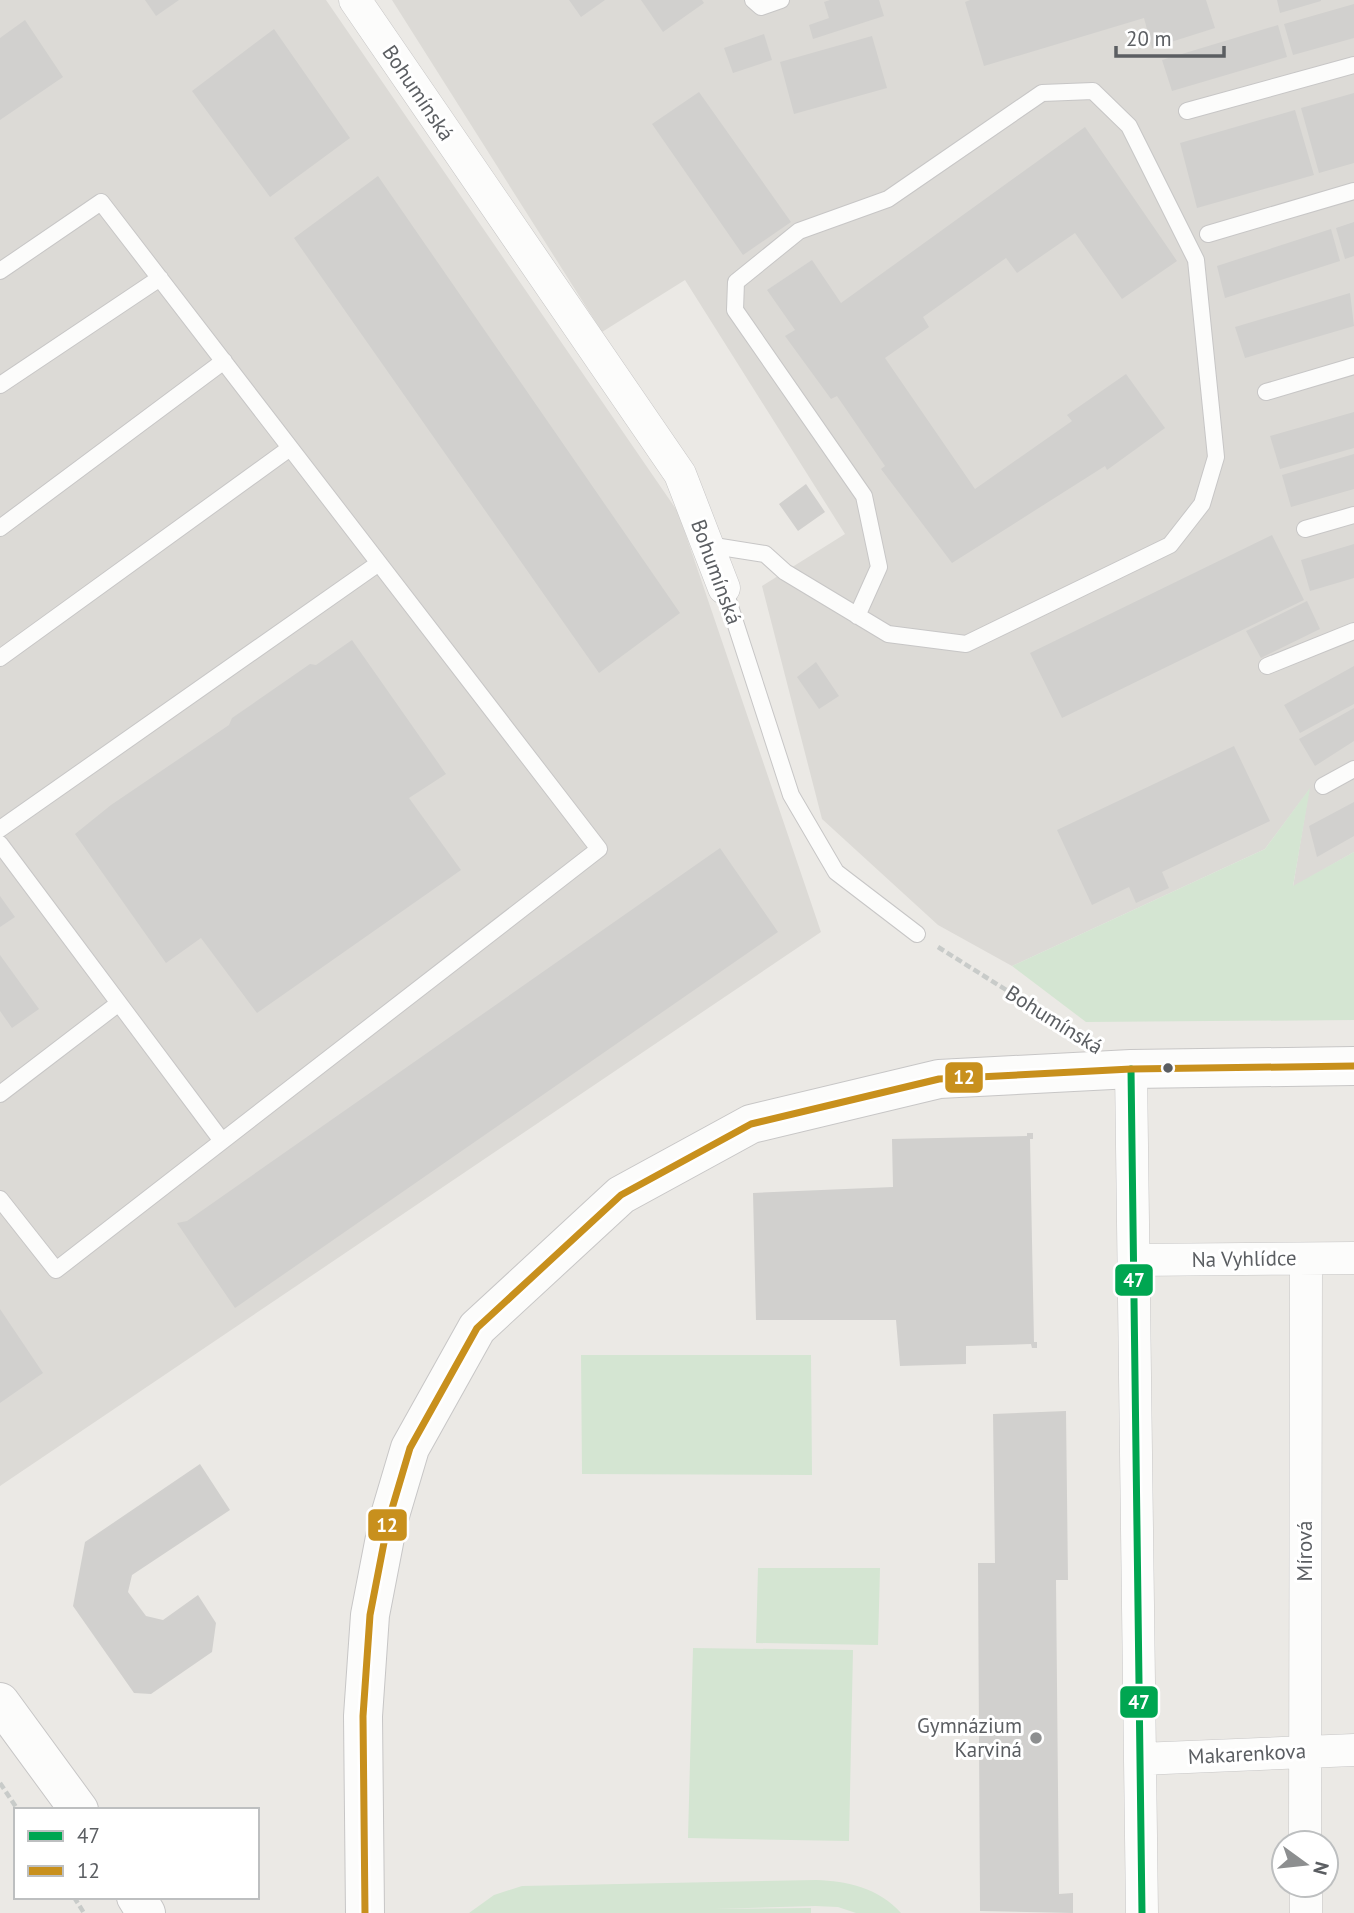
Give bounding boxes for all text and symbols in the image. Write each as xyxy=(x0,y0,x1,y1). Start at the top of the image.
scale bar xyxy=(1116,14,1224,58)
text: 20 m xyxy=(1126,25,1172,52)
street label: Bohumínská xyxy=(377,40,460,146)
street label: Bohumínská xyxy=(685,516,748,628)
street label: Bohumínská xyxy=(1001,979,1108,1060)
line badge: 12 xyxy=(944,1061,984,1094)
unlabelled marker xyxy=(1161,1061,1175,1075)
text: 12 xyxy=(953,1065,975,1089)
street label: Na Vyhlídce xyxy=(1191,1244,1297,1273)
line badge: 47 xyxy=(1114,1263,1154,1297)
text: 47 xyxy=(1123,1268,1145,1292)
line badge: 12 xyxy=(367,1508,408,1542)
text: 12 xyxy=(376,1513,398,1537)
street label: Mírová xyxy=(1291,1521,1318,1581)
line badge: 47 xyxy=(1119,1685,1159,1719)
text: 47 xyxy=(1128,1690,1150,1714)
place label: Gymnázium Karviná xyxy=(917,1712,1022,1763)
marker: Gymnázium Karviná xyxy=(1028,1730,1044,1746)
street label: Makarenkova xyxy=(1187,1737,1307,1770)
legend xyxy=(14,1808,259,1899)
text: 47 xyxy=(77,1822,100,1849)
north arrow xyxy=(1270,1829,1340,1899)
text: 12 xyxy=(77,1857,100,1884)
text: N xyxy=(1308,1859,1335,1878)

